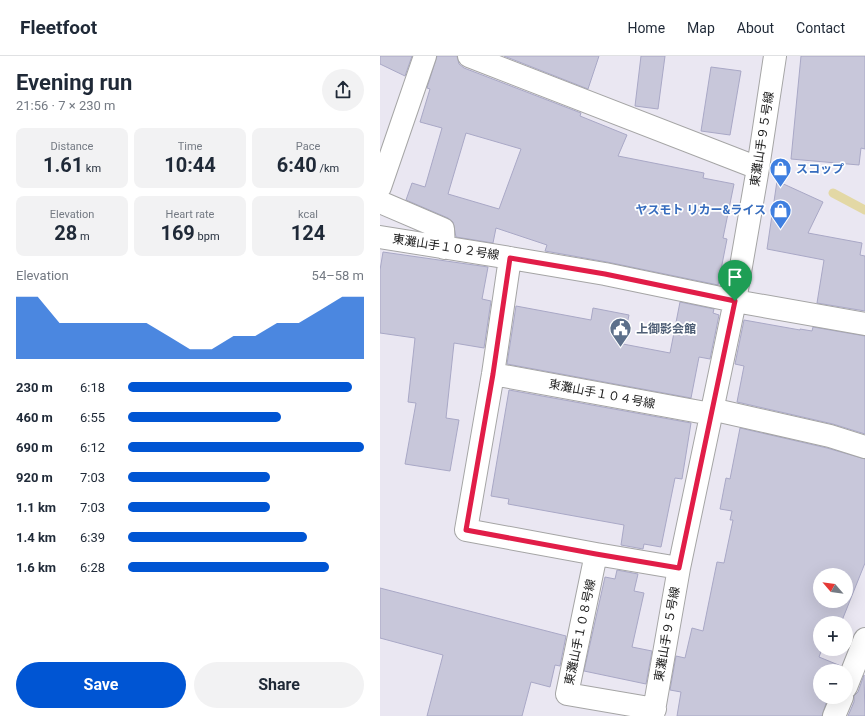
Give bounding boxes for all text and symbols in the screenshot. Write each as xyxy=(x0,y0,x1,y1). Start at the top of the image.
text: Fleetfoot xyxy=(20,16,97,39)
text: Home xyxy=(627,20,665,36)
text: Map xyxy=(687,20,715,36)
text: About xyxy=(737,20,774,36)
text: Contact xyxy=(796,20,845,36)
button: share xyxy=(322,69,364,111)
text: Evening run xyxy=(16,70,132,95)
street label: 東灘山手９５号線 xyxy=(748,90,776,188)
text: 21:56 · 7 × 230 m xyxy=(16,98,115,113)
text: Distance xyxy=(51,140,93,153)
text: Time xyxy=(178,140,202,153)
text: Pace xyxy=(296,140,320,153)
text: 1.61 xyxy=(43,153,83,177)
text: 10:44 xyxy=(164,153,216,177)
text: 6:40 xyxy=(277,153,317,177)
shop icon: スコップ xyxy=(767,156,793,189)
text: km xyxy=(83,162,101,175)
text: /km xyxy=(317,162,339,175)
place label: スコップ xyxy=(796,162,844,176)
shop icon: ヤスモト リカー&ライス xyxy=(768,197,794,230)
place label: ヤスモト リカー&ライス xyxy=(635,203,766,217)
text: Elevation xyxy=(50,208,94,221)
text: Heart rate xyxy=(166,208,214,221)
text: kcal xyxy=(298,208,318,221)
text: 28 xyxy=(54,221,77,245)
text: 169 xyxy=(160,221,195,245)
text: 124 xyxy=(291,221,325,245)
text: m xyxy=(77,230,90,243)
text: bpm xyxy=(195,230,220,243)
street label: 東灘山手１０２号線 xyxy=(392,232,500,262)
pin xyxy=(718,260,752,301)
icon: arrive xyxy=(724,266,746,288)
text: Elevation xyxy=(16,268,69,283)
text: 54–58 m xyxy=(312,268,364,283)
public building icon: 上御影会館 xyxy=(608,316,634,349)
place label: 上御影会館 xyxy=(636,322,696,336)
street label: 東灘山手１０４号線 xyxy=(548,377,656,411)
text: 230 m xyxy=(16,380,53,395)
text: 6:18 xyxy=(80,380,105,395)
text: 460 m xyxy=(16,410,53,425)
text: 6:55 xyxy=(80,410,105,425)
text: 690 m xyxy=(16,440,53,455)
text: 6:12 xyxy=(80,440,105,455)
text: 920 m xyxy=(16,470,53,485)
text: 7:03 xyxy=(80,470,105,485)
text: 1.1 km xyxy=(16,500,56,515)
text: 7:03 xyxy=(80,500,105,515)
text: 1.4 km xyxy=(16,530,56,545)
text: 6:39 xyxy=(80,530,105,545)
text: 1.6 km xyxy=(16,560,56,575)
text: 6:28 xyxy=(80,560,105,575)
north arrow xyxy=(813,568,853,608)
map controls xyxy=(813,568,853,704)
street label: 東灘山手１０８号線 xyxy=(562,578,598,686)
street label: 東灘山手９５号線 xyxy=(652,586,682,682)
button: + xyxy=(813,616,853,656)
button: Save xyxy=(16,662,186,708)
button: Share xyxy=(194,662,364,708)
button: − xyxy=(813,664,853,704)

